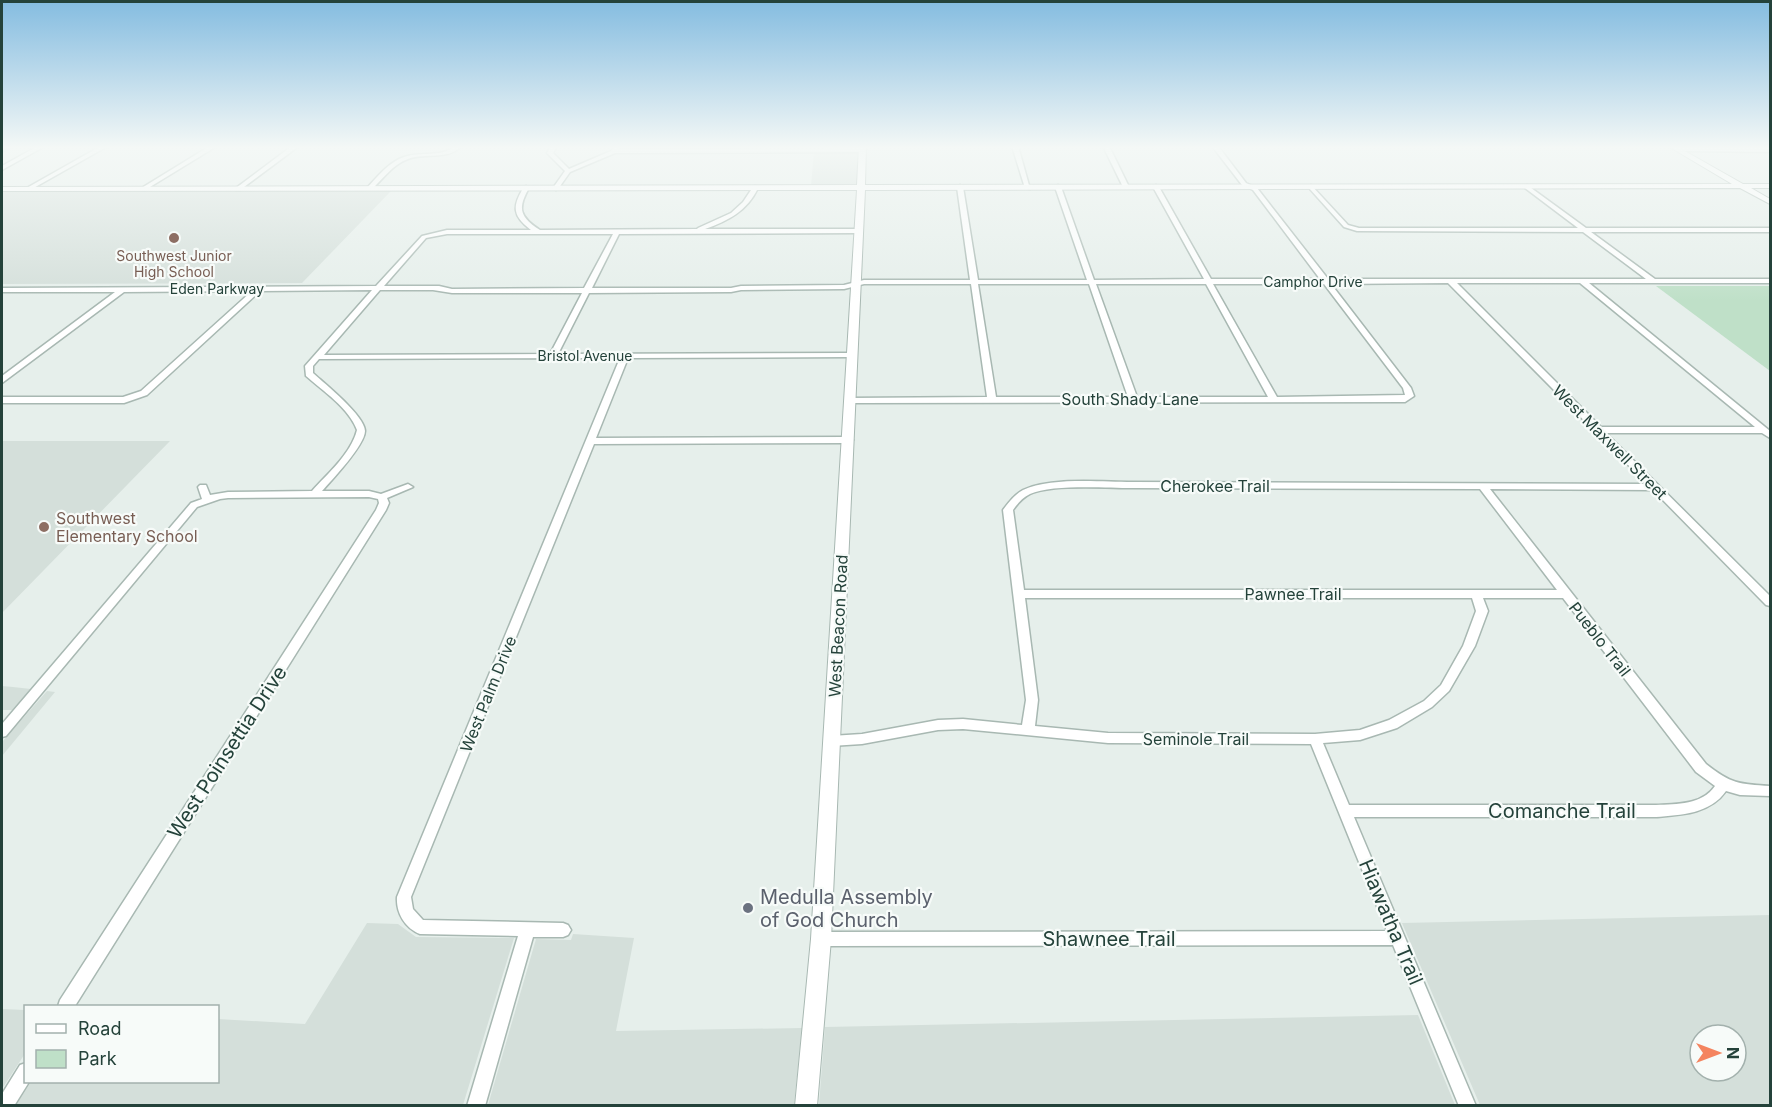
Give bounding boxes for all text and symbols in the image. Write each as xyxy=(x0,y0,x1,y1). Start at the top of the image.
marker: Southwest Junior High School xyxy=(167,231,181,245)
place label: Southwest Junior High School xyxy=(116,247,232,280)
street label: Camphor Drive xyxy=(1263,273,1363,290)
street label: Eden Parkway xyxy=(170,280,264,297)
street label: Bristol Avenue xyxy=(538,347,632,364)
street label: West Maxwell Street xyxy=(1548,380,1672,504)
street label: South Shady Lane xyxy=(1061,389,1199,409)
street label: Cherokee Trail xyxy=(1160,476,1270,496)
place label: Southwest Elementary School xyxy=(56,508,198,546)
marker: Southwest Elementary School xyxy=(37,520,51,534)
street label: West Beacon Road xyxy=(824,554,852,698)
street label: Pawnee Trail xyxy=(1244,584,1342,604)
street label: Pueblo Trail xyxy=(1565,598,1635,680)
street label: West Palm Drive xyxy=(456,633,520,755)
street label: West Poinsettia Drive xyxy=(162,661,292,843)
street label: Seminole Trail xyxy=(1143,729,1249,749)
street label: Comanche Trail xyxy=(1488,799,1636,823)
street label: Hiawatha Trail xyxy=(1354,856,1428,988)
place label: Medulla Assembly of God Church xyxy=(760,885,933,932)
marker: Medulla Assembly of God Church xyxy=(741,901,755,915)
street label: Shawnee Trail xyxy=(1042,927,1176,951)
legend xyxy=(24,1005,219,1083)
text: Road xyxy=(78,1018,121,1039)
north arrow xyxy=(1688,1023,1748,1083)
text: N xyxy=(1723,1047,1743,1059)
text: Park xyxy=(78,1048,117,1069)

